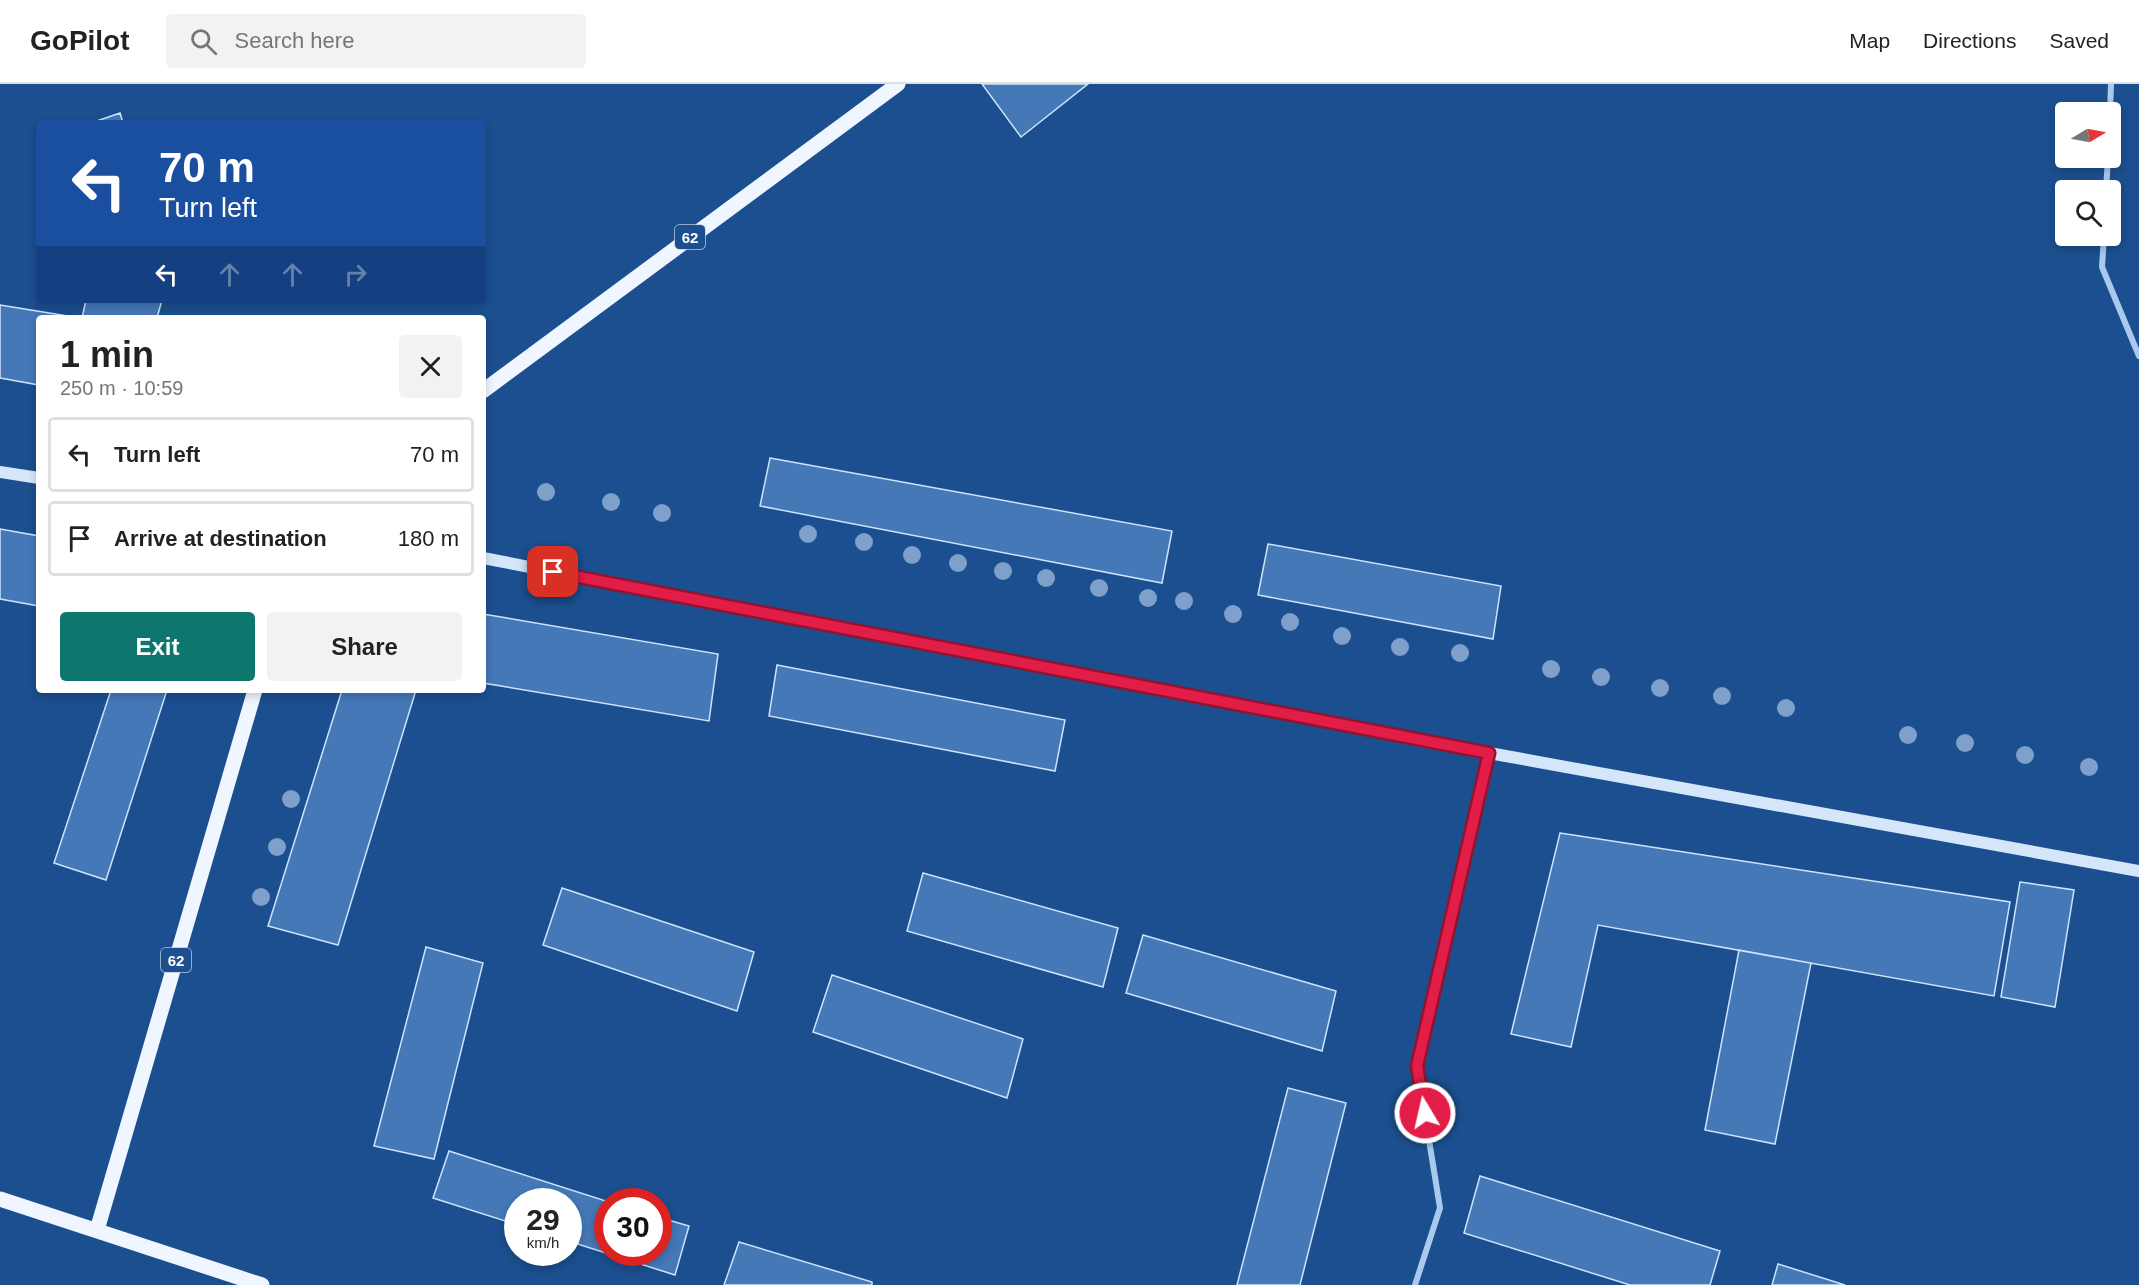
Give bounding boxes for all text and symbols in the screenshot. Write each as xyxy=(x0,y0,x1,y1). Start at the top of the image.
search box xyxy=(166,14,586,68)
text: GoPilot xyxy=(30,25,130,56)
icon: search xyxy=(187,25,220,58)
text: Search here xyxy=(235,28,354,53)
text: Map xyxy=(1849,29,1890,52)
text: Directions xyxy=(1923,29,2016,52)
text: Saved xyxy=(2049,29,2109,52)
north arrow xyxy=(2055,102,2121,168)
map controls xyxy=(2055,102,2121,246)
icon: left xyxy=(60,144,138,222)
text: 70 m xyxy=(159,144,255,191)
button: search xyxy=(2055,180,2121,246)
text: Turn left xyxy=(159,193,257,223)
road number: 62 xyxy=(675,225,705,249)
icon: left xyxy=(150,258,183,291)
icon: ahead xyxy=(213,258,246,291)
icon: ahead xyxy=(276,258,309,291)
icon: right xyxy=(339,258,372,291)
text: 1 min xyxy=(60,334,154,375)
button: close xyxy=(399,335,462,398)
text: 250 m · 10:59 xyxy=(60,377,183,399)
icon: left xyxy=(63,438,96,471)
text: Turn left xyxy=(114,442,200,467)
text: 70 m xyxy=(410,442,459,467)
icon: arrive xyxy=(63,522,96,555)
text: Arrive at destination xyxy=(114,526,327,551)
text: 180 m xyxy=(398,526,459,551)
pin xyxy=(527,546,578,597)
icon: arrive xyxy=(536,555,569,588)
button: Exit xyxy=(60,612,255,681)
button: Share xyxy=(267,612,462,681)
road number: 62 xyxy=(161,948,191,972)
position arrow xyxy=(1393,1081,1457,1145)
speed limit sign: 30 xyxy=(594,1188,672,1266)
text: 29 xyxy=(526,1203,560,1236)
text: km/h xyxy=(527,1234,559,1251)

